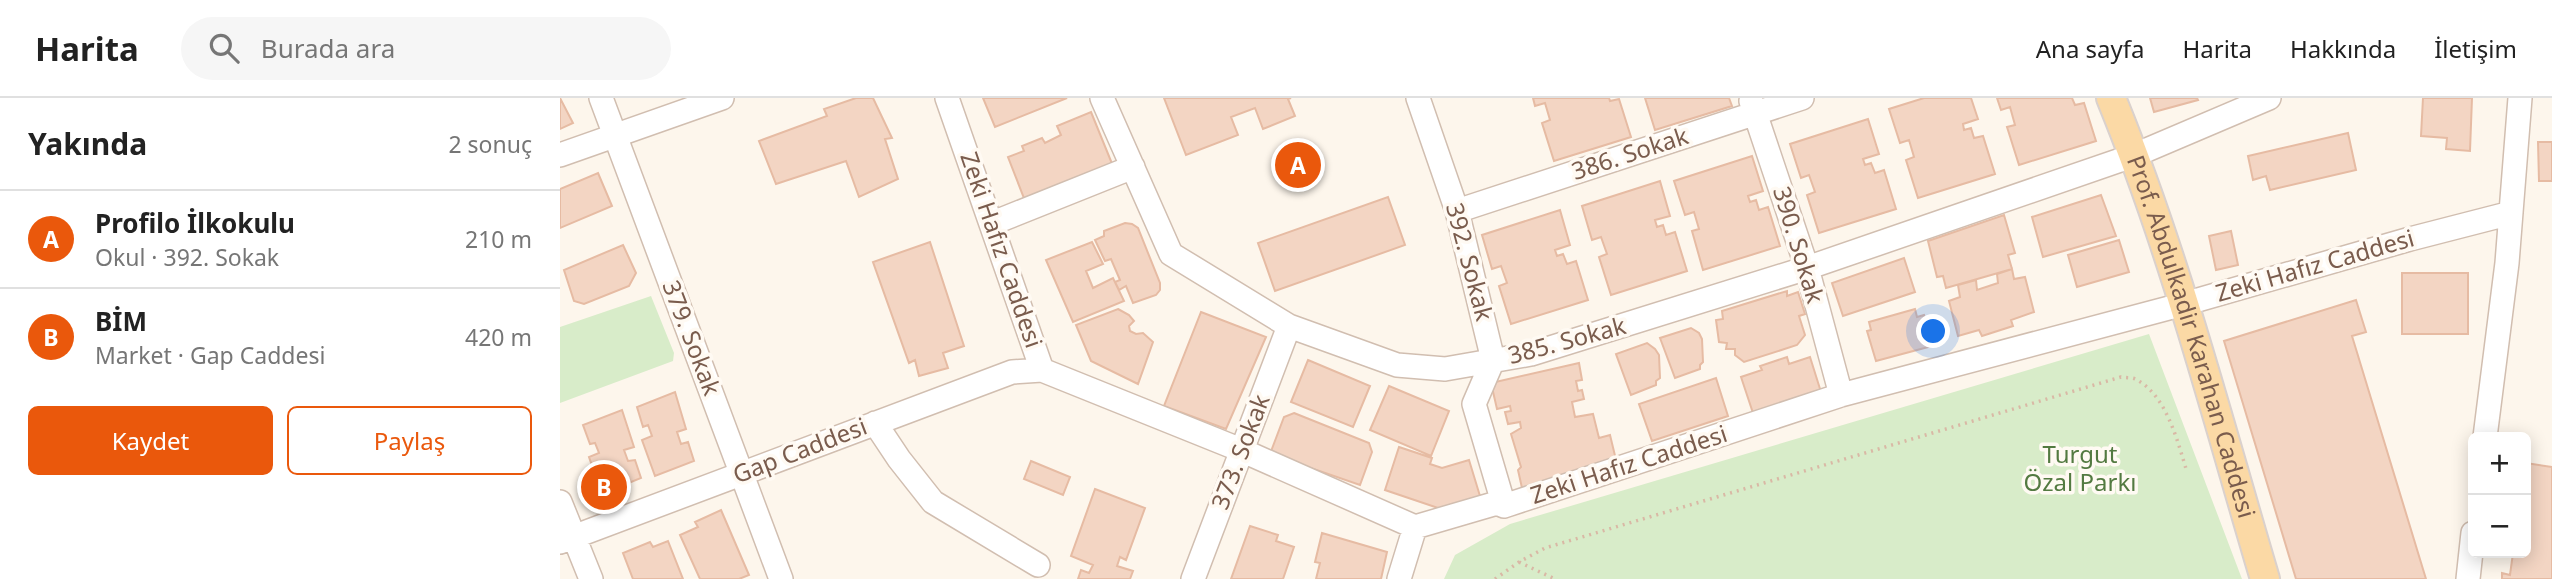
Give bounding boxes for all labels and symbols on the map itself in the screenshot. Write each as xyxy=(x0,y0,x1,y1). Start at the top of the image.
street label: 386. Sokak xyxy=(1567,118,1692,187)
pin: A xyxy=(1275,139,1321,191)
street label: Zeki Hafız Caddesi xyxy=(953,147,1051,352)
street label: Prof. Abdulkadir Karahan Caddesi xyxy=(2120,150,2264,522)
street label: 390. Sokak xyxy=(1766,182,1833,307)
street label: 392. Sokak xyxy=(1439,199,1502,324)
street label: Zeki Hafız Caddesi xyxy=(2211,220,2418,309)
street label: 379. Sokak xyxy=(655,275,729,400)
street label: 385. Sokak xyxy=(1504,308,1629,371)
your location xyxy=(1916,314,1950,348)
street label: 373. Sokak xyxy=(1203,389,1277,514)
street label: Gap Caddesi xyxy=(728,409,871,490)
street label: Zeki Hafız Caddesi xyxy=(1526,416,1731,511)
park label: Turgut Özal Parkı xyxy=(2024,437,2136,498)
pin: B xyxy=(581,461,627,513)

